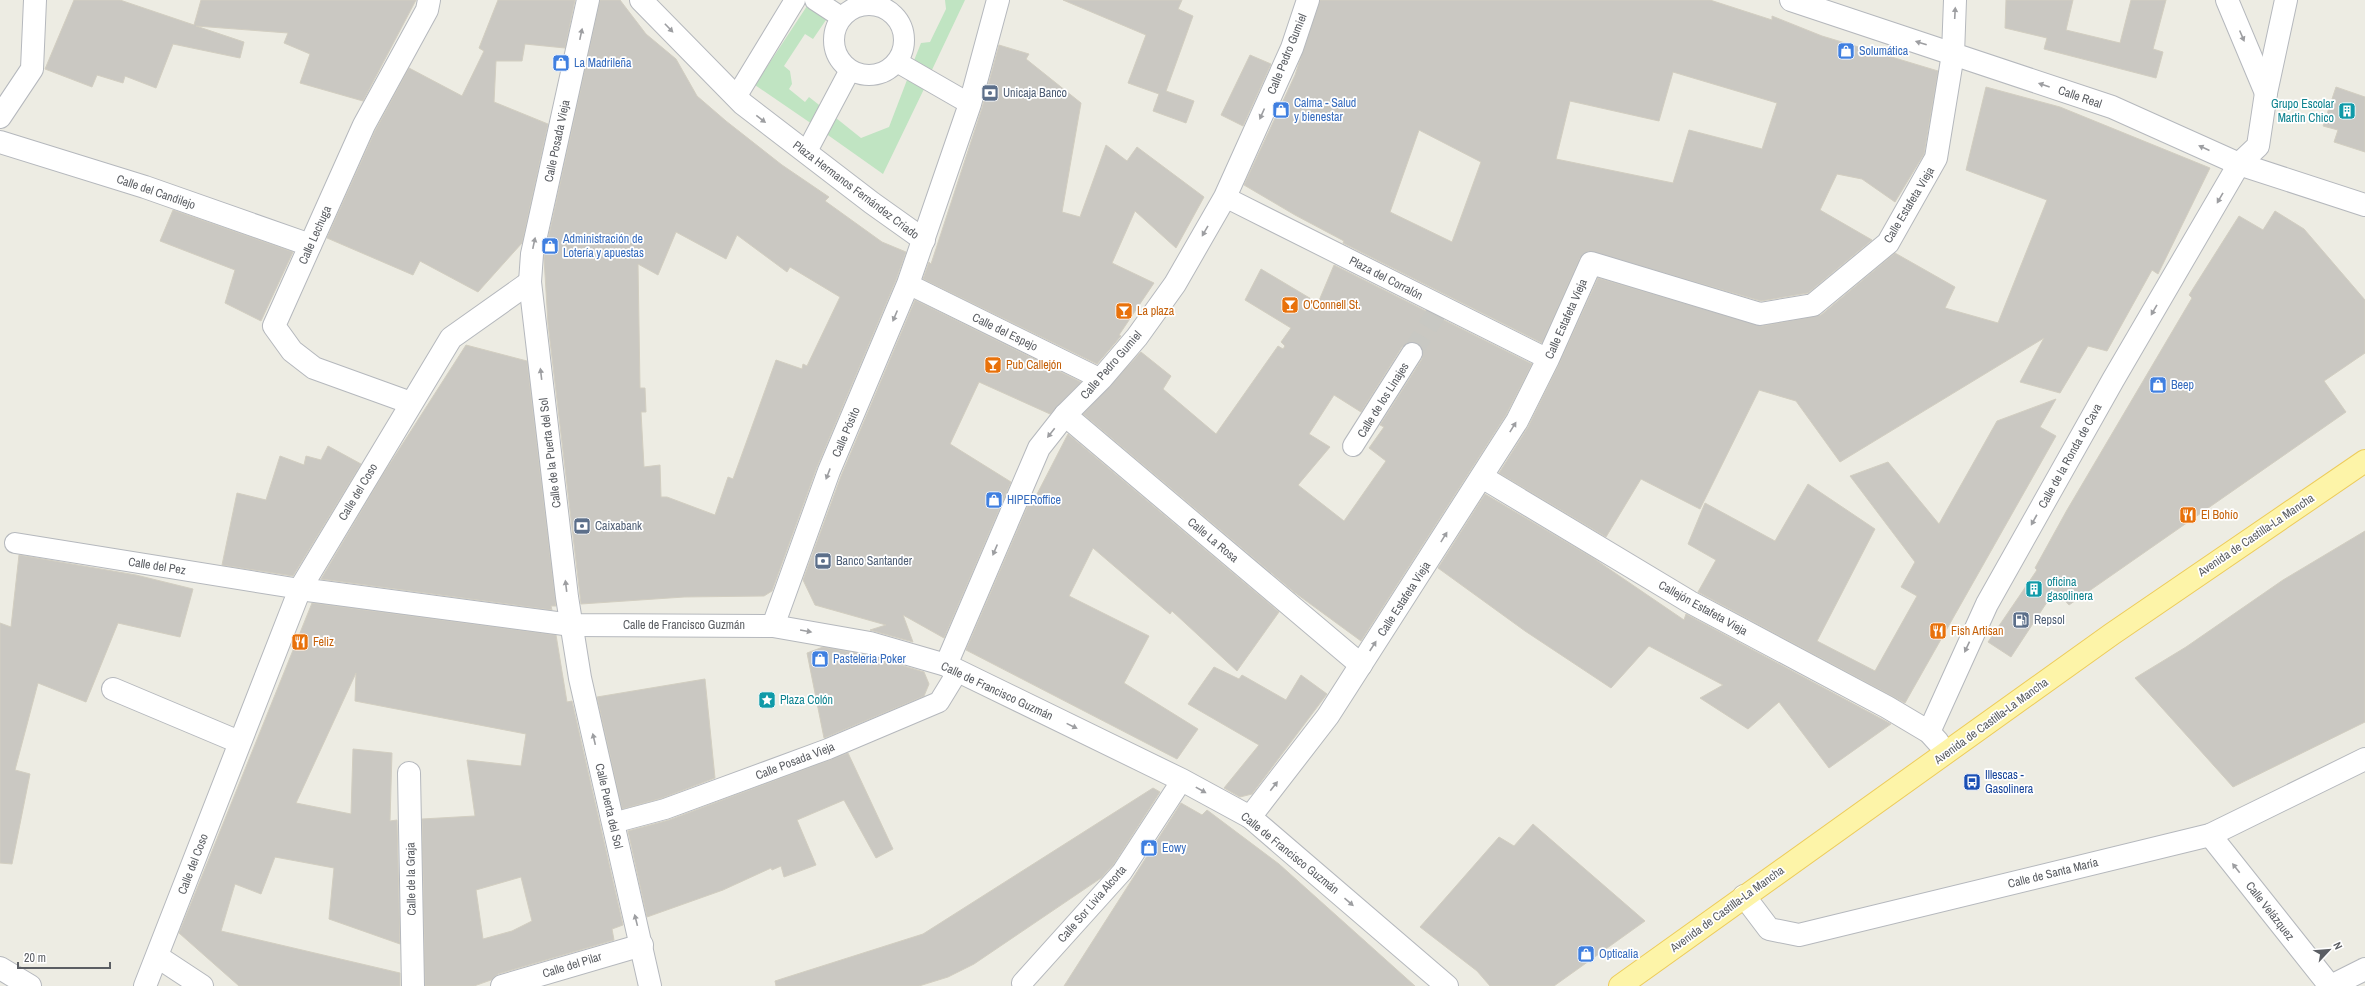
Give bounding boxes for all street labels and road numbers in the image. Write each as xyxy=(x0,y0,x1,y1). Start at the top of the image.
street label: Calle Pedro Gumiel xyxy=(1263,11,1311,97)
street label: Calle Real xyxy=(2056,82,2104,112)
street label: Calle Posada Vieja xyxy=(540,98,574,184)
street label: Plaza Hermanos Fernández Criado xyxy=(790,137,922,243)
street label: Calle Estafeta Vieja xyxy=(1880,163,1938,246)
street label: Calle del Candilejo xyxy=(114,171,198,213)
street label: Calle Lechuga xyxy=(295,203,335,267)
street label: Plaza del Corralón xyxy=(1346,252,1426,304)
street label: Calle Estafeta Vieja xyxy=(1541,276,1591,362)
street label: Calle del Espejo xyxy=(970,309,1040,355)
street label: Calle Pedro Gumiel xyxy=(1077,327,1145,403)
street label: Calle de los Linajes xyxy=(1353,359,1413,441)
street label: Calle de la Puerta del Sol xyxy=(535,397,565,509)
street label: Calle de la Ronda de Cava xyxy=(2034,400,2106,511)
street label: Calle Pósito xyxy=(828,404,864,460)
street label: Calle del Coso xyxy=(335,460,381,524)
street label: Avenida de Castilla-La Mancha xyxy=(2194,490,2318,581)
street label: Calle La Rosa xyxy=(1184,514,1242,566)
street label: Calle del Pez xyxy=(127,554,187,578)
street label: Calle Estafeta Vieja xyxy=(1374,558,1434,640)
street label: Callejón Estafeta Vieja xyxy=(1656,577,1751,639)
street label: Calle de Francisco Guzmán xyxy=(623,617,745,633)
street label: Calle de Francisco Guzmán xyxy=(938,658,1056,724)
street label: Avenida de Castilla-La Mancha xyxy=(1930,674,2052,768)
street label: Calle Posada Vieja xyxy=(753,738,837,783)
street label: Calle Puerta del Sol xyxy=(591,762,627,850)
street label: Calle de Francisco Guzmán xyxy=(1238,808,1342,898)
street label: Calle del Coso xyxy=(174,831,212,897)
street label: Calle de la Graja xyxy=(402,842,420,916)
street label: Calle de Santa María xyxy=(2006,854,2100,892)
street label: Calle Sor Livia Alcorta xyxy=(1054,862,1130,946)
street label: Avenida de Castilla-La Mancha xyxy=(1666,862,1788,956)
street label: Calle Velázquez xyxy=(2242,878,2298,944)
street label: Calle del Pilar xyxy=(540,948,604,982)

